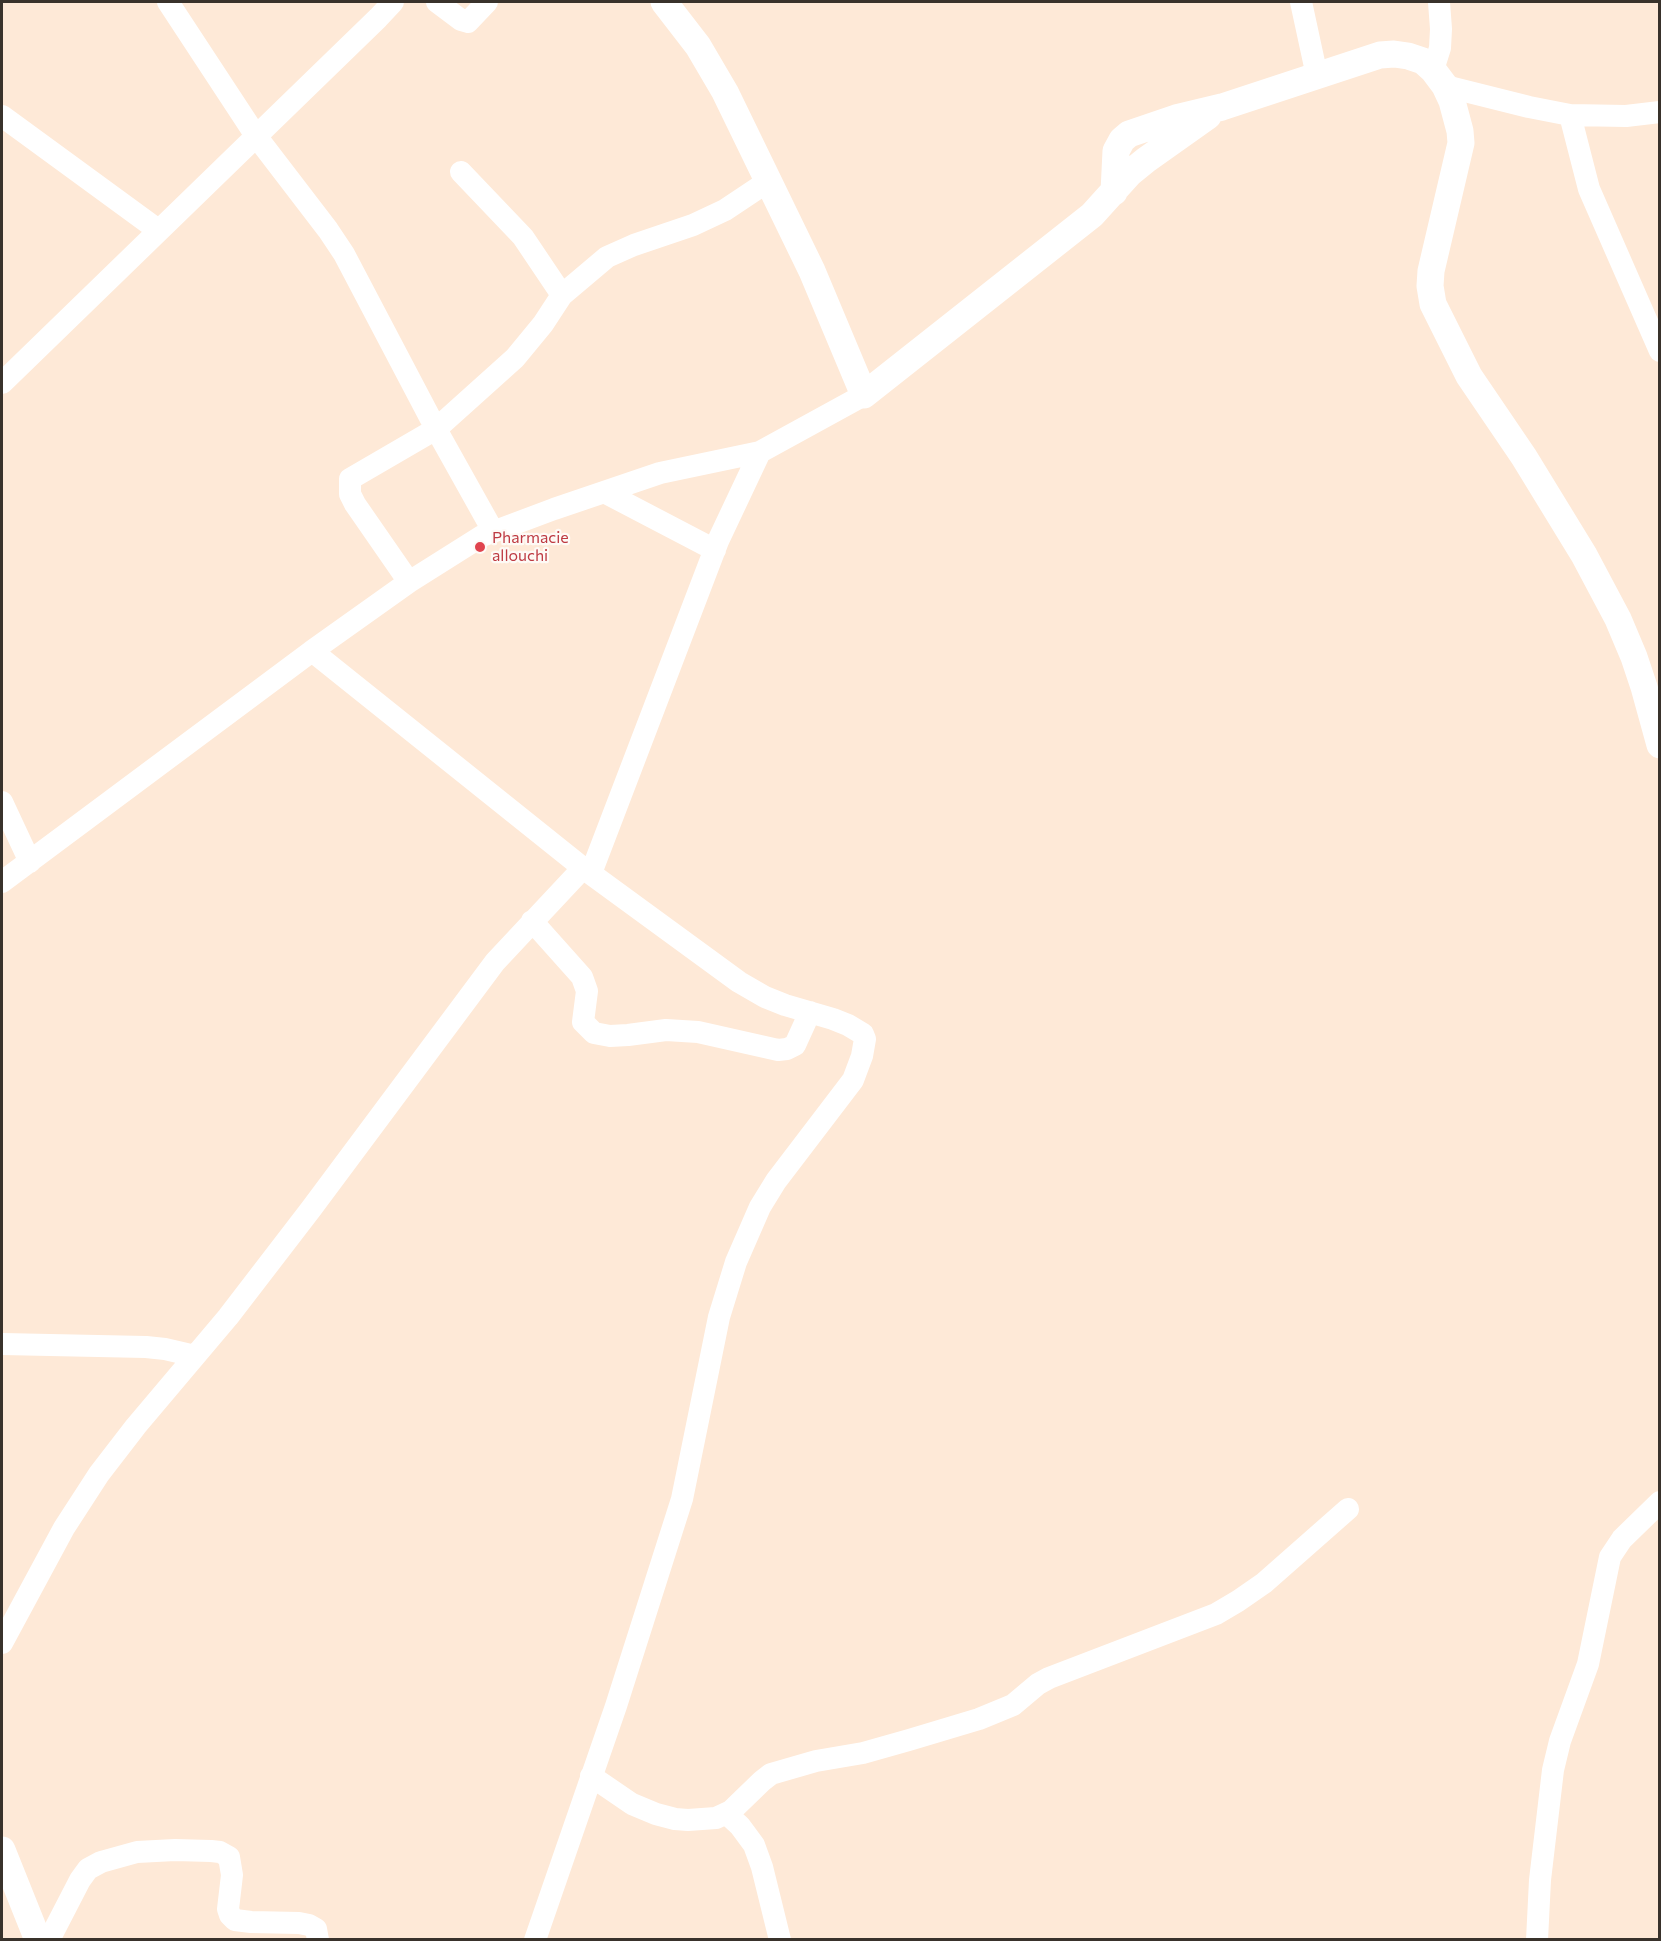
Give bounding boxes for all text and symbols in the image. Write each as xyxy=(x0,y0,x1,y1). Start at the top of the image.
place label: Pharmacie allouchi xyxy=(492,528,569,566)
marker: Pharmacie allouchi xyxy=(473,540,487,554)

